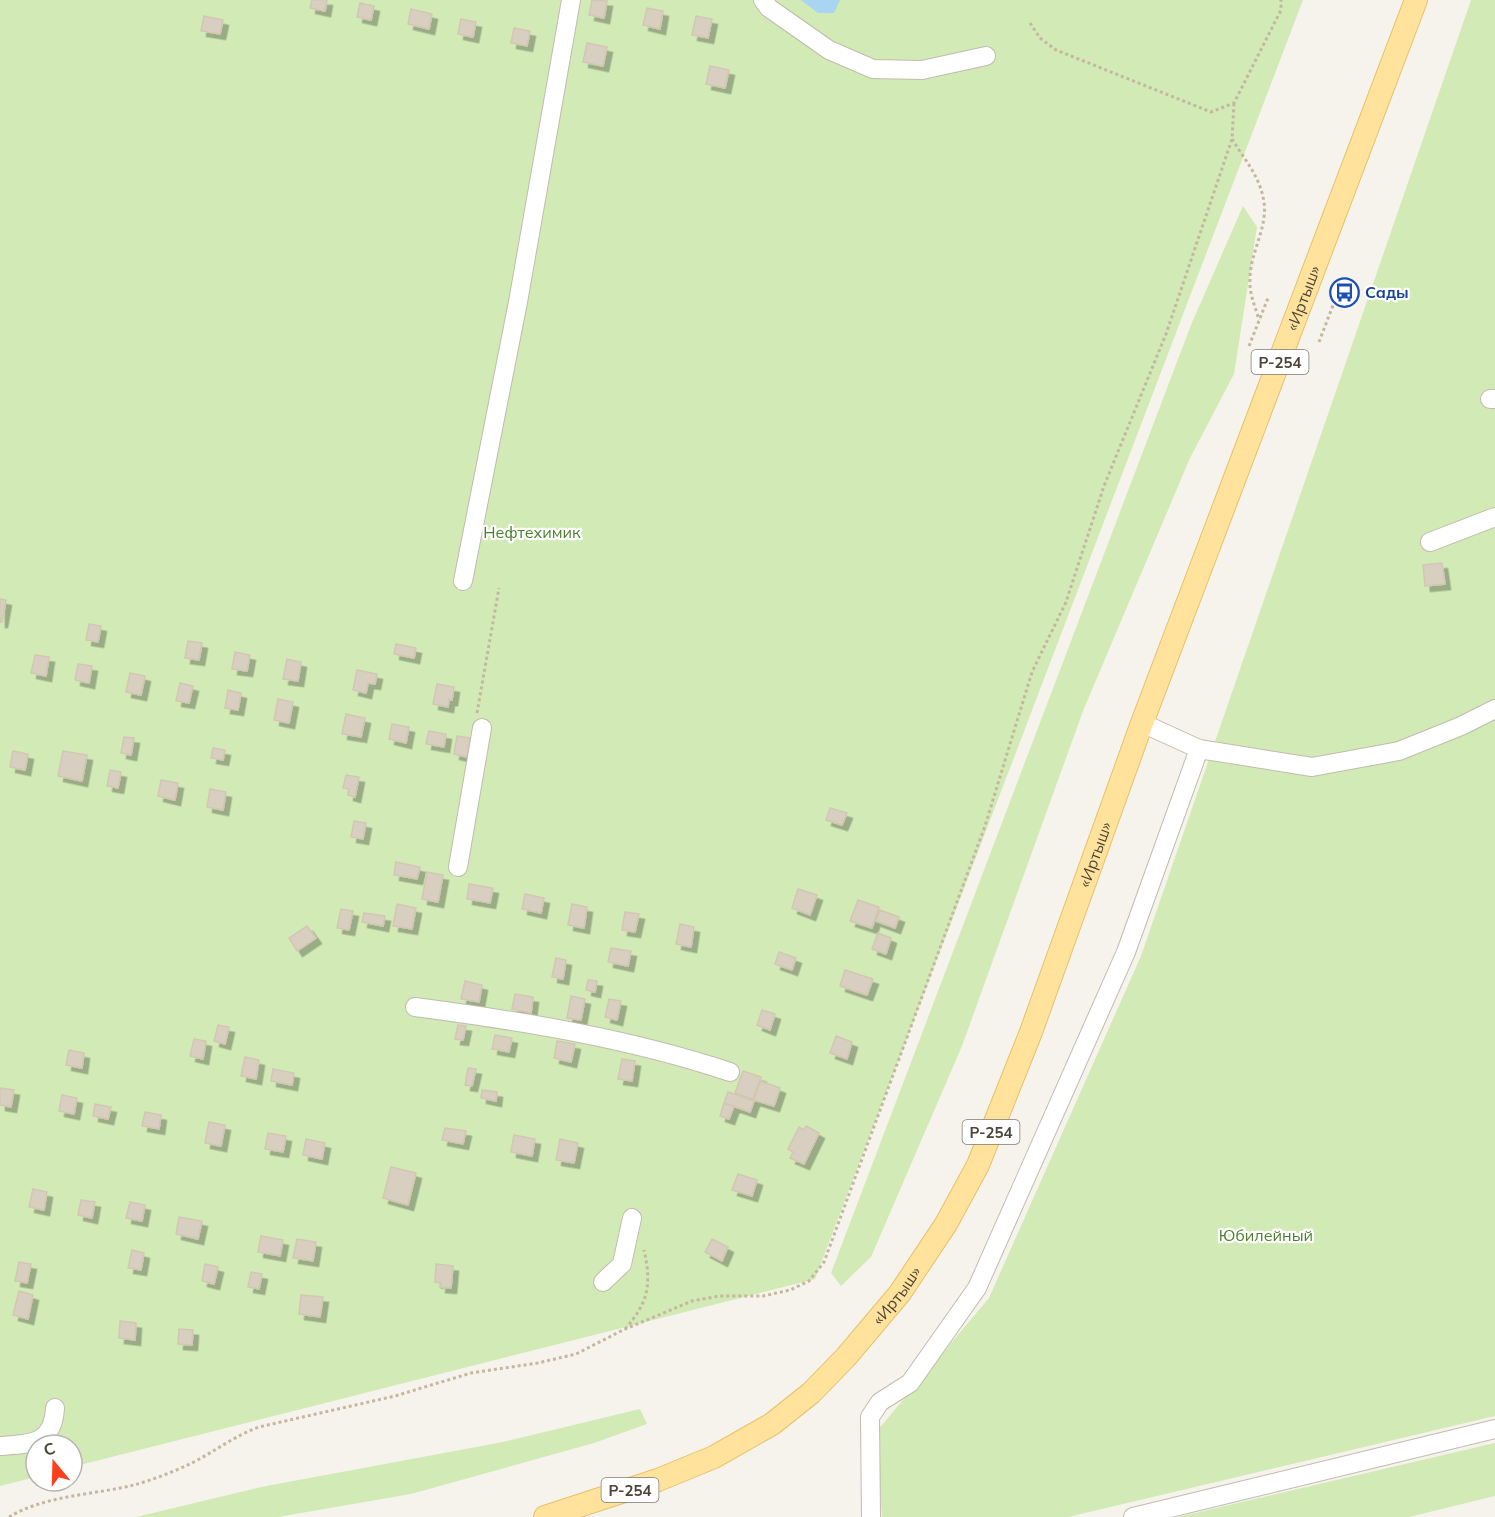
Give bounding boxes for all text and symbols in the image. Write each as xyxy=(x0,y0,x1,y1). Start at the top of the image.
street label: «Иртыш» xyxy=(1282,263,1325,333)
bus stop icon: Сады xyxy=(1328,276,1360,308)
place label: Сады xyxy=(1365,282,1409,302)
road number: Р-254 xyxy=(1252,350,1308,374)
park label: Нефтехимик xyxy=(483,522,581,542)
street label: «Иртыш» xyxy=(1074,819,1116,890)
road number: Р-254 xyxy=(962,1120,1020,1144)
park label: Юбилейный xyxy=(1219,1225,1313,1245)
street label: «Иртыш» xyxy=(868,1262,925,1329)
north arrow xyxy=(24,1433,84,1493)
text: С xyxy=(41,1438,58,1460)
road number: Р-254 xyxy=(602,1478,658,1502)

